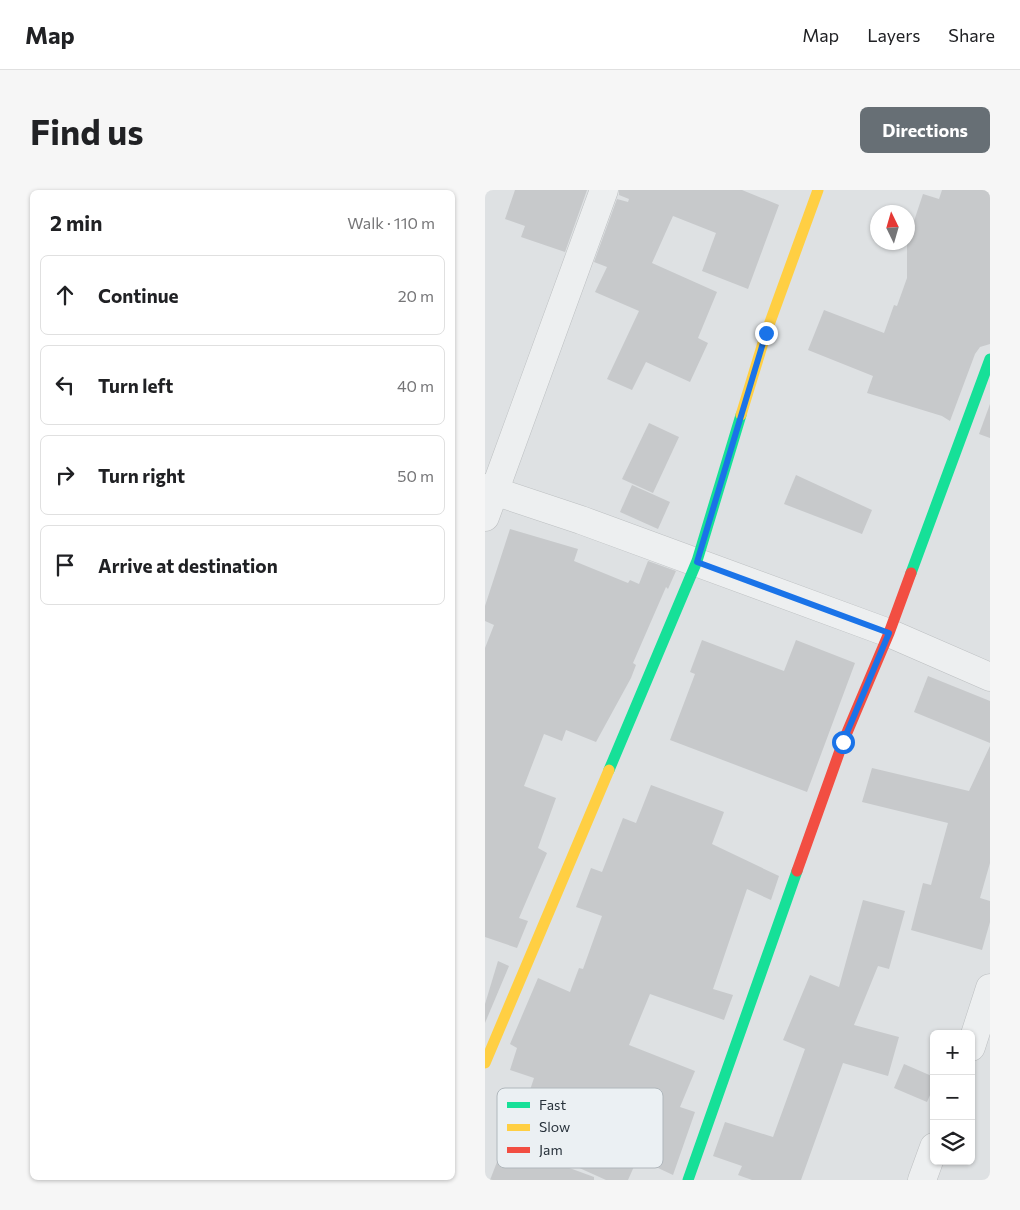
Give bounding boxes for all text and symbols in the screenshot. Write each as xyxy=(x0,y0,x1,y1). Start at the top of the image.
text: Map xyxy=(25,20,75,49)
text: Map xyxy=(802,24,839,46)
text: Layers xyxy=(867,24,920,46)
text: Share xyxy=(948,24,995,46)
button: Directions xyxy=(860,107,990,153)
text: Find us xyxy=(30,109,144,152)
north arrow xyxy=(870,205,915,250)
text: 2 min xyxy=(50,210,102,235)
text: Walk · 110 m xyxy=(347,213,435,232)
icon: ahead xyxy=(51,281,79,309)
text: Continue xyxy=(98,284,178,307)
text: 20 m xyxy=(398,286,434,305)
route end xyxy=(755,322,778,345)
icon: left xyxy=(51,371,79,399)
text: Turn left xyxy=(98,374,173,397)
text: 40 m xyxy=(397,376,434,395)
icon: right xyxy=(51,461,79,489)
text: Turn right xyxy=(98,464,185,487)
text: 50 m xyxy=(397,466,434,485)
icon: arrive xyxy=(51,551,79,579)
text: Arrive at destination xyxy=(98,554,278,577)
route start xyxy=(832,731,855,754)
map controls xyxy=(930,1030,975,1165)
button: + xyxy=(930,1030,975,1075)
button: − xyxy=(930,1075,975,1120)
legend xyxy=(497,1088,663,1168)
text: Fast xyxy=(539,1096,566,1113)
text: Slow xyxy=(539,1118,570,1135)
button: layers xyxy=(930,1120,975,1165)
text: Jam xyxy=(539,1141,563,1158)

